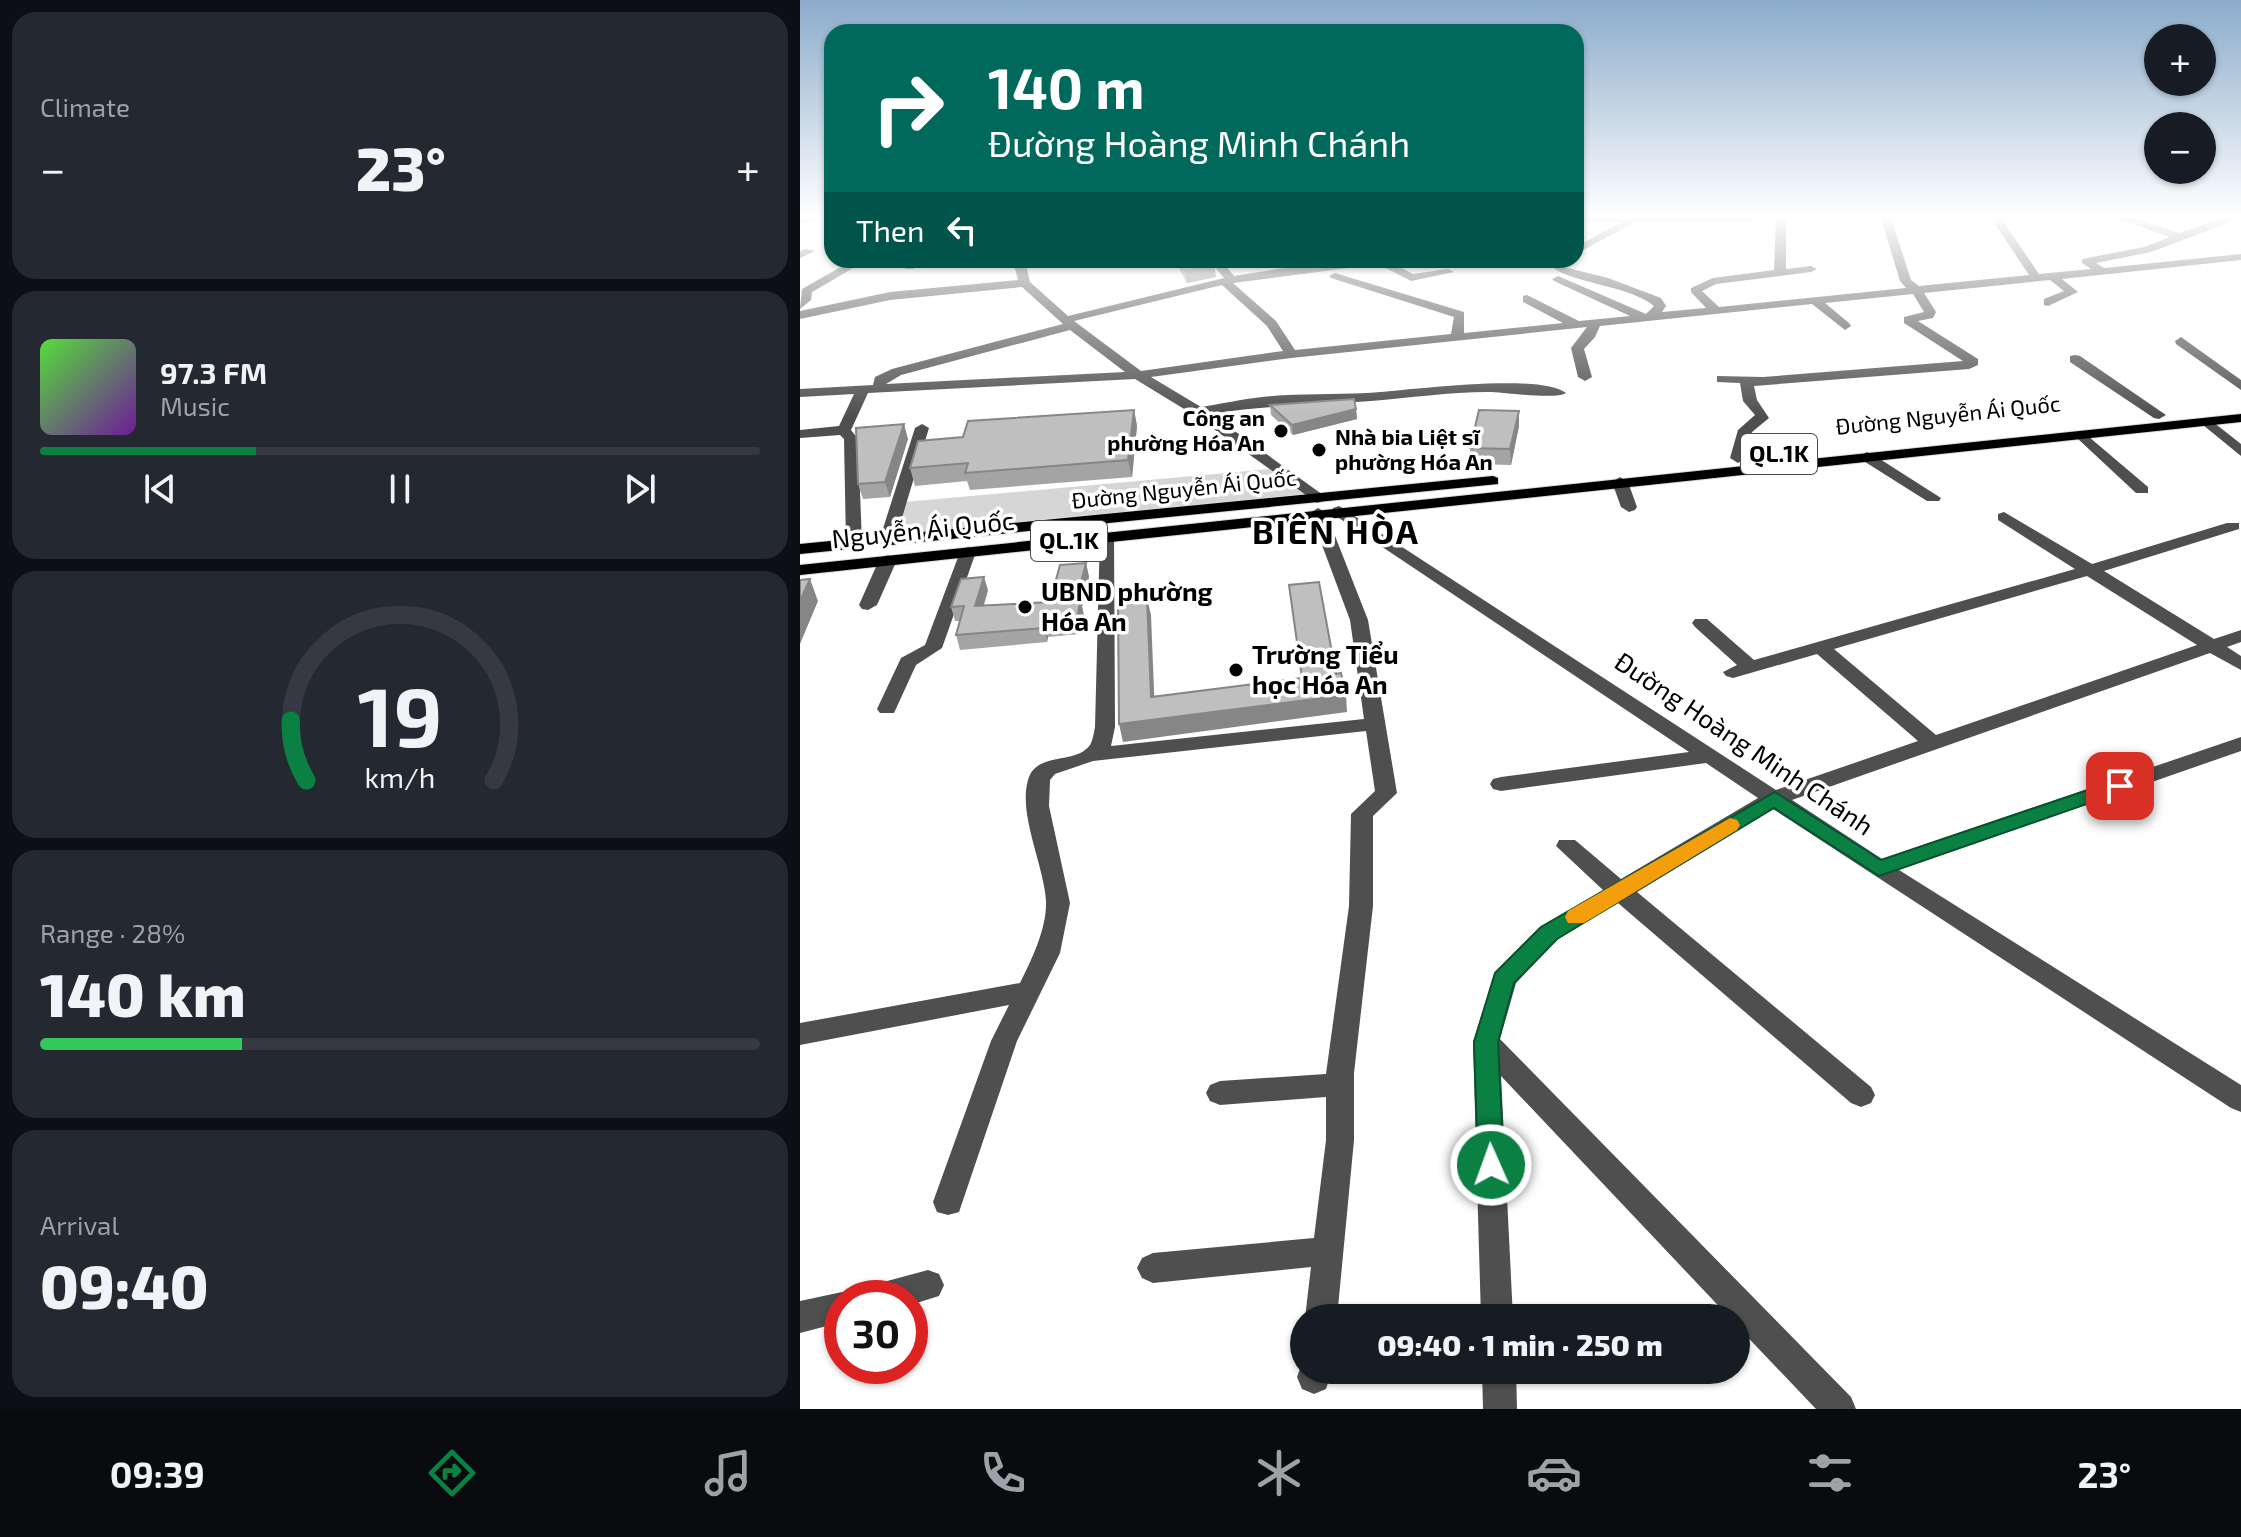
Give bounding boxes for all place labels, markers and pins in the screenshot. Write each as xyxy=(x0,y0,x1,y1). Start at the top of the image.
place label: Công an phường Hóa An xyxy=(1107,404,1265,455)
marker: Công an phường Hóa An xyxy=(1272,422,1290,440)
place label: Nhà bia Liệt sĩ phường Hóa An xyxy=(1335,423,1493,474)
marker: Nhà bia Liệt sĩ phường Hóa An xyxy=(1310,441,1328,459)
place label: UBND phường Hóa An xyxy=(1041,575,1213,636)
marker: UBND phường Hóa An xyxy=(1016,598,1034,616)
place label: Trường Tiểu học Hóa An xyxy=(1252,638,1399,699)
marker: Trường Tiểu học Hóa An xyxy=(1227,661,1245,679)
pin xyxy=(2086,752,2154,820)

